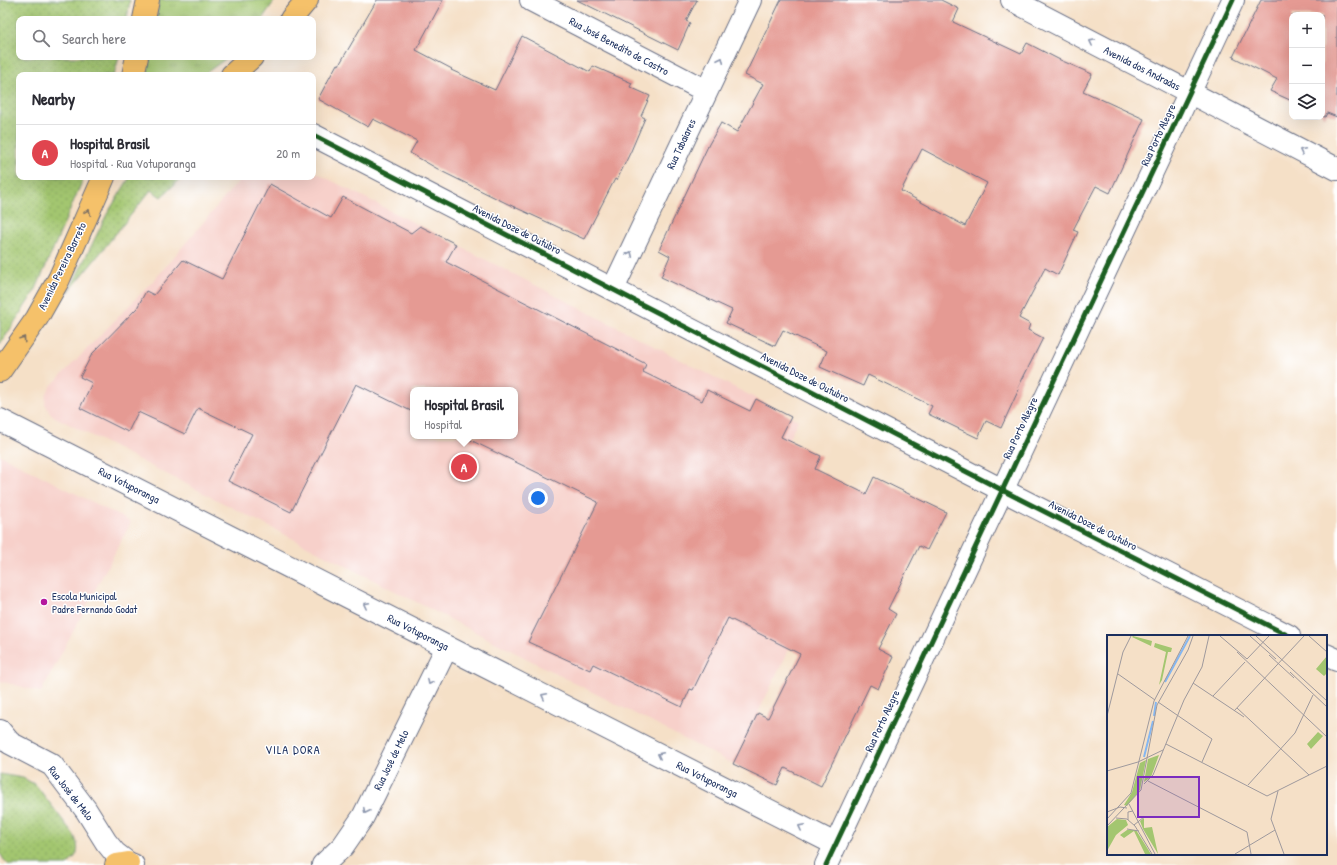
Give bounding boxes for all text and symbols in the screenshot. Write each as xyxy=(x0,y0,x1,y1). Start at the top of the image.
map controls xyxy=(1289,12,1325,120)
button: + xyxy=(1289,12,1325,48)
street label: Rua José Benedito de Castro xyxy=(567,14,672,78)
search box xyxy=(16,16,316,60)
icon: search xyxy=(30,27,52,49)
text: Search here xyxy=(62,28,126,49)
one-way arrow xyxy=(1089,39,1096,46)
street label: Avenida dos Andradas xyxy=(1101,43,1183,93)
button: − xyxy=(1289,48,1325,84)
one-way arrow xyxy=(716,57,724,65)
button: layers xyxy=(1289,84,1325,120)
text: Nearby xyxy=(32,87,75,110)
street label: Rua Porto Alegre xyxy=(1137,101,1179,168)
street label: Rua Tabaiares xyxy=(663,116,699,172)
text: Hospital Brasil xyxy=(70,133,150,154)
text: A xyxy=(42,144,48,162)
text: 20 m xyxy=(276,144,300,162)
one-way arrow xyxy=(1299,148,1307,156)
text: Hospital · Rua Votuporanga xyxy=(70,154,195,172)
street label: Avenida Doze de Outubro xyxy=(471,201,564,258)
one-way arrow xyxy=(84,208,92,215)
street label: Avenida Pereira Barreto xyxy=(35,220,89,312)
one-way arrow xyxy=(625,251,633,258)
one-way arrow xyxy=(18,337,25,344)
street label: Avenida Doze de Outubro xyxy=(759,349,852,406)
popup xyxy=(410,387,518,439)
text: Hospital Brasil xyxy=(424,394,504,415)
street label: Rua Porto Alegre xyxy=(999,394,1041,461)
text: Hospital xyxy=(424,415,462,433)
pin: A xyxy=(451,452,477,482)
street label: Rua Votuporanga xyxy=(96,464,163,507)
your location xyxy=(528,488,548,508)
street label: Avenida Doze de Outubro xyxy=(1047,497,1140,554)
place label: Escola Municipal Padre Fernando Godat xyxy=(52,589,138,616)
marker: Escola Municipal Padre Fernando Godat xyxy=(39,597,49,607)
one-way arrow xyxy=(362,603,370,610)
street label: Rua Votuporanga xyxy=(385,611,452,654)
inset map xyxy=(1107,635,1327,855)
one-way arrow xyxy=(427,678,435,685)
street label: Rua Porto Alegre xyxy=(861,687,903,754)
one-way arrow xyxy=(541,693,548,701)
street label: Rua José de Melo xyxy=(370,727,412,792)
district label: VILA DORA xyxy=(265,741,321,758)
one-way arrow xyxy=(657,752,664,760)
street label: Rua Votuporanga xyxy=(674,758,741,801)
street label: Rua José de Melo xyxy=(45,763,97,824)
one-way arrow xyxy=(363,807,371,814)
one-way arrow xyxy=(797,824,805,831)

